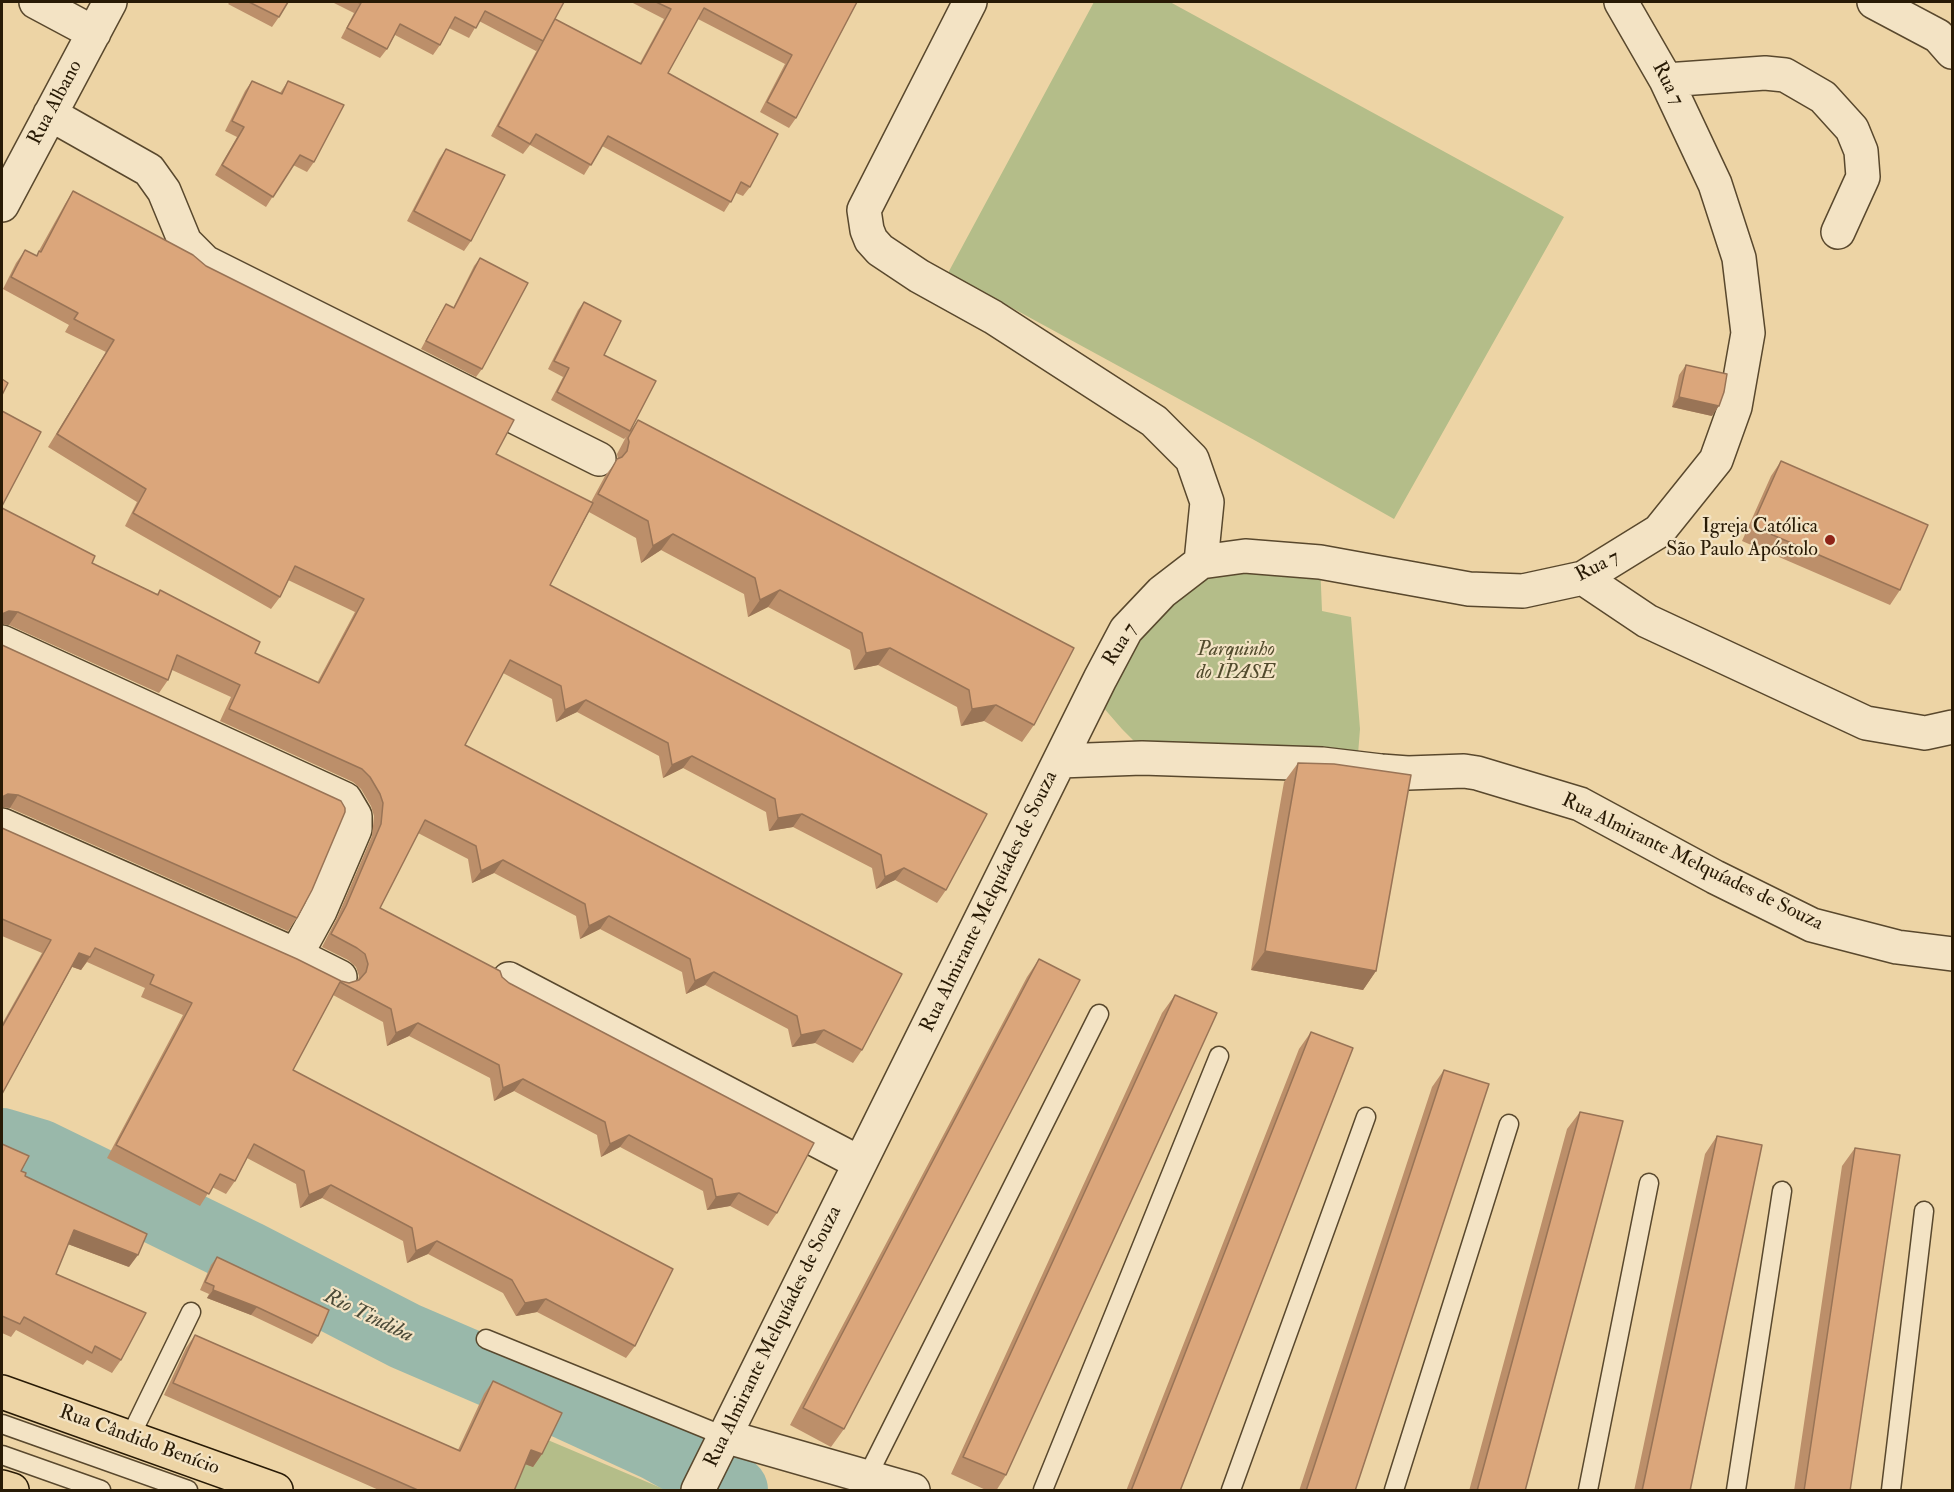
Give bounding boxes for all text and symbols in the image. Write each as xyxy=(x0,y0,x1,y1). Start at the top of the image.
street label: Rua Albano xyxy=(24,57,88,149)
street label: Rua 7 xyxy=(1646,58,1688,110)
place label: Igreja Católica São Paulo Apóstolo xyxy=(1666,516,1818,563)
marker: Igreja Católica São Paulo Apóstolo xyxy=(1823,533,1837,547)
street label: Rua 7 xyxy=(1572,546,1624,588)
street label: Rua 7 xyxy=(1099,619,1143,671)
park label: Parquinho do IPASE xyxy=(1196,639,1276,686)
street label: Rua Almirante Melquíades de Souza xyxy=(916,767,1064,1037)
street label: Rua Almirante Melquíades de Souza xyxy=(1557,789,1827,937)
street label: Rua Almirante Melquíades de Souza xyxy=(700,1202,848,1472)
water label: Rio Tindiba xyxy=(319,1285,417,1349)
street label: Rua Cândido Benício xyxy=(56,1401,222,1481)

